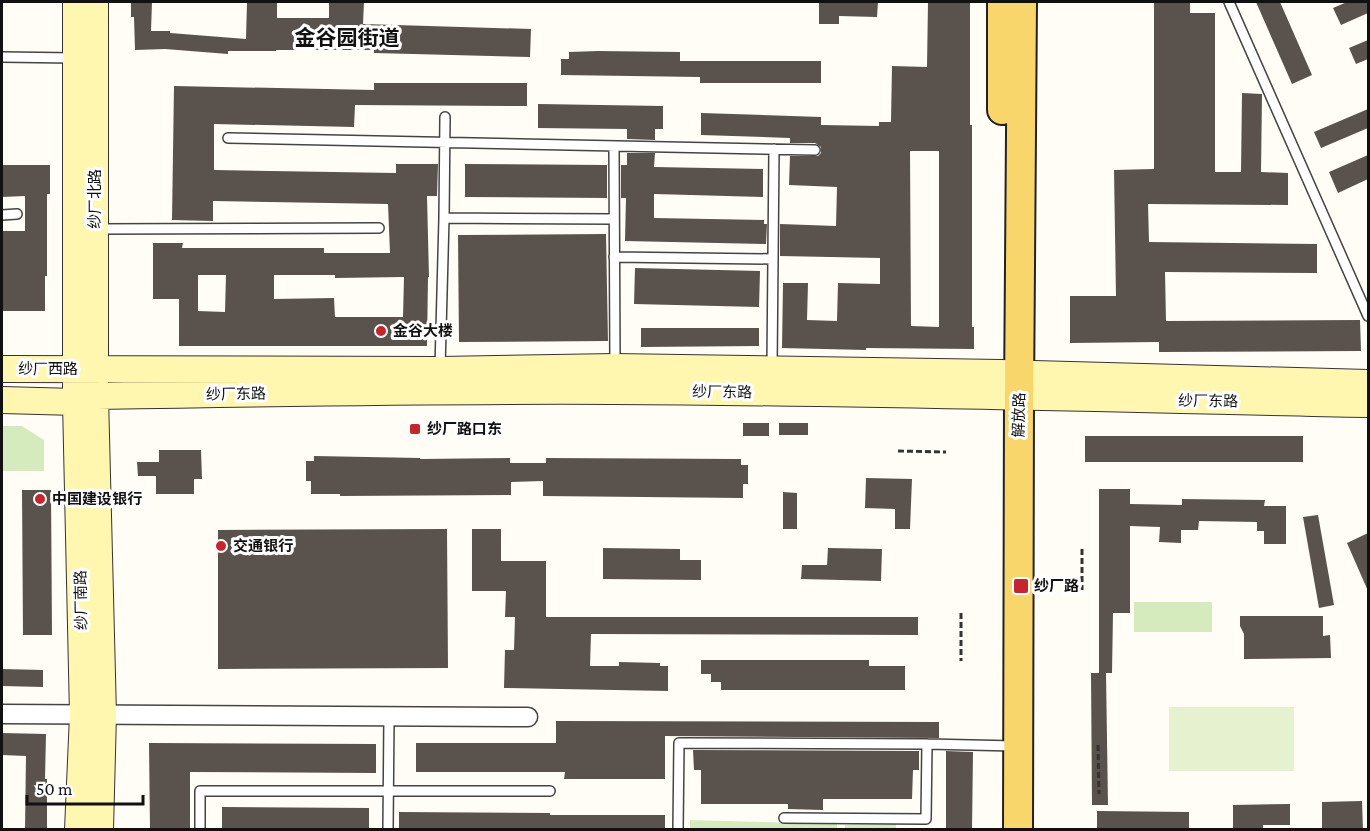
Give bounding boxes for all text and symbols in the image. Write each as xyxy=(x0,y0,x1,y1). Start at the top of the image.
district label: 金谷园街道 xyxy=(295,26,400,50)
street label: 纱厂北路 xyxy=(86,169,103,229)
place label: 金谷大楼 xyxy=(393,322,453,339)
marker: 金谷大楼 xyxy=(374,324,388,338)
street label: 纱厂西路 xyxy=(18,361,78,377)
street label: 纱厂东路 xyxy=(692,383,752,401)
street label: 纱厂东路 xyxy=(206,385,266,403)
street label: 解放路 xyxy=(1011,392,1027,438)
street label: 纱厂东路 xyxy=(1178,392,1238,410)
place label: 纱厂路口东 xyxy=(427,421,502,437)
marker: 纱厂路口东 xyxy=(408,422,422,436)
place label: 中国建设银行 xyxy=(52,491,142,507)
marker: 中国建设银行 xyxy=(33,492,47,506)
place label: 交通银行 xyxy=(233,538,293,554)
marker: 交通银行 xyxy=(214,539,228,553)
street label: 纱厂南路 xyxy=(72,570,90,630)
marker: 纱厂路 xyxy=(1012,577,1030,595)
place label: 纱厂路 xyxy=(1034,578,1079,594)
scale bar xyxy=(27,768,142,806)
text: 50 m xyxy=(36,779,73,799)

